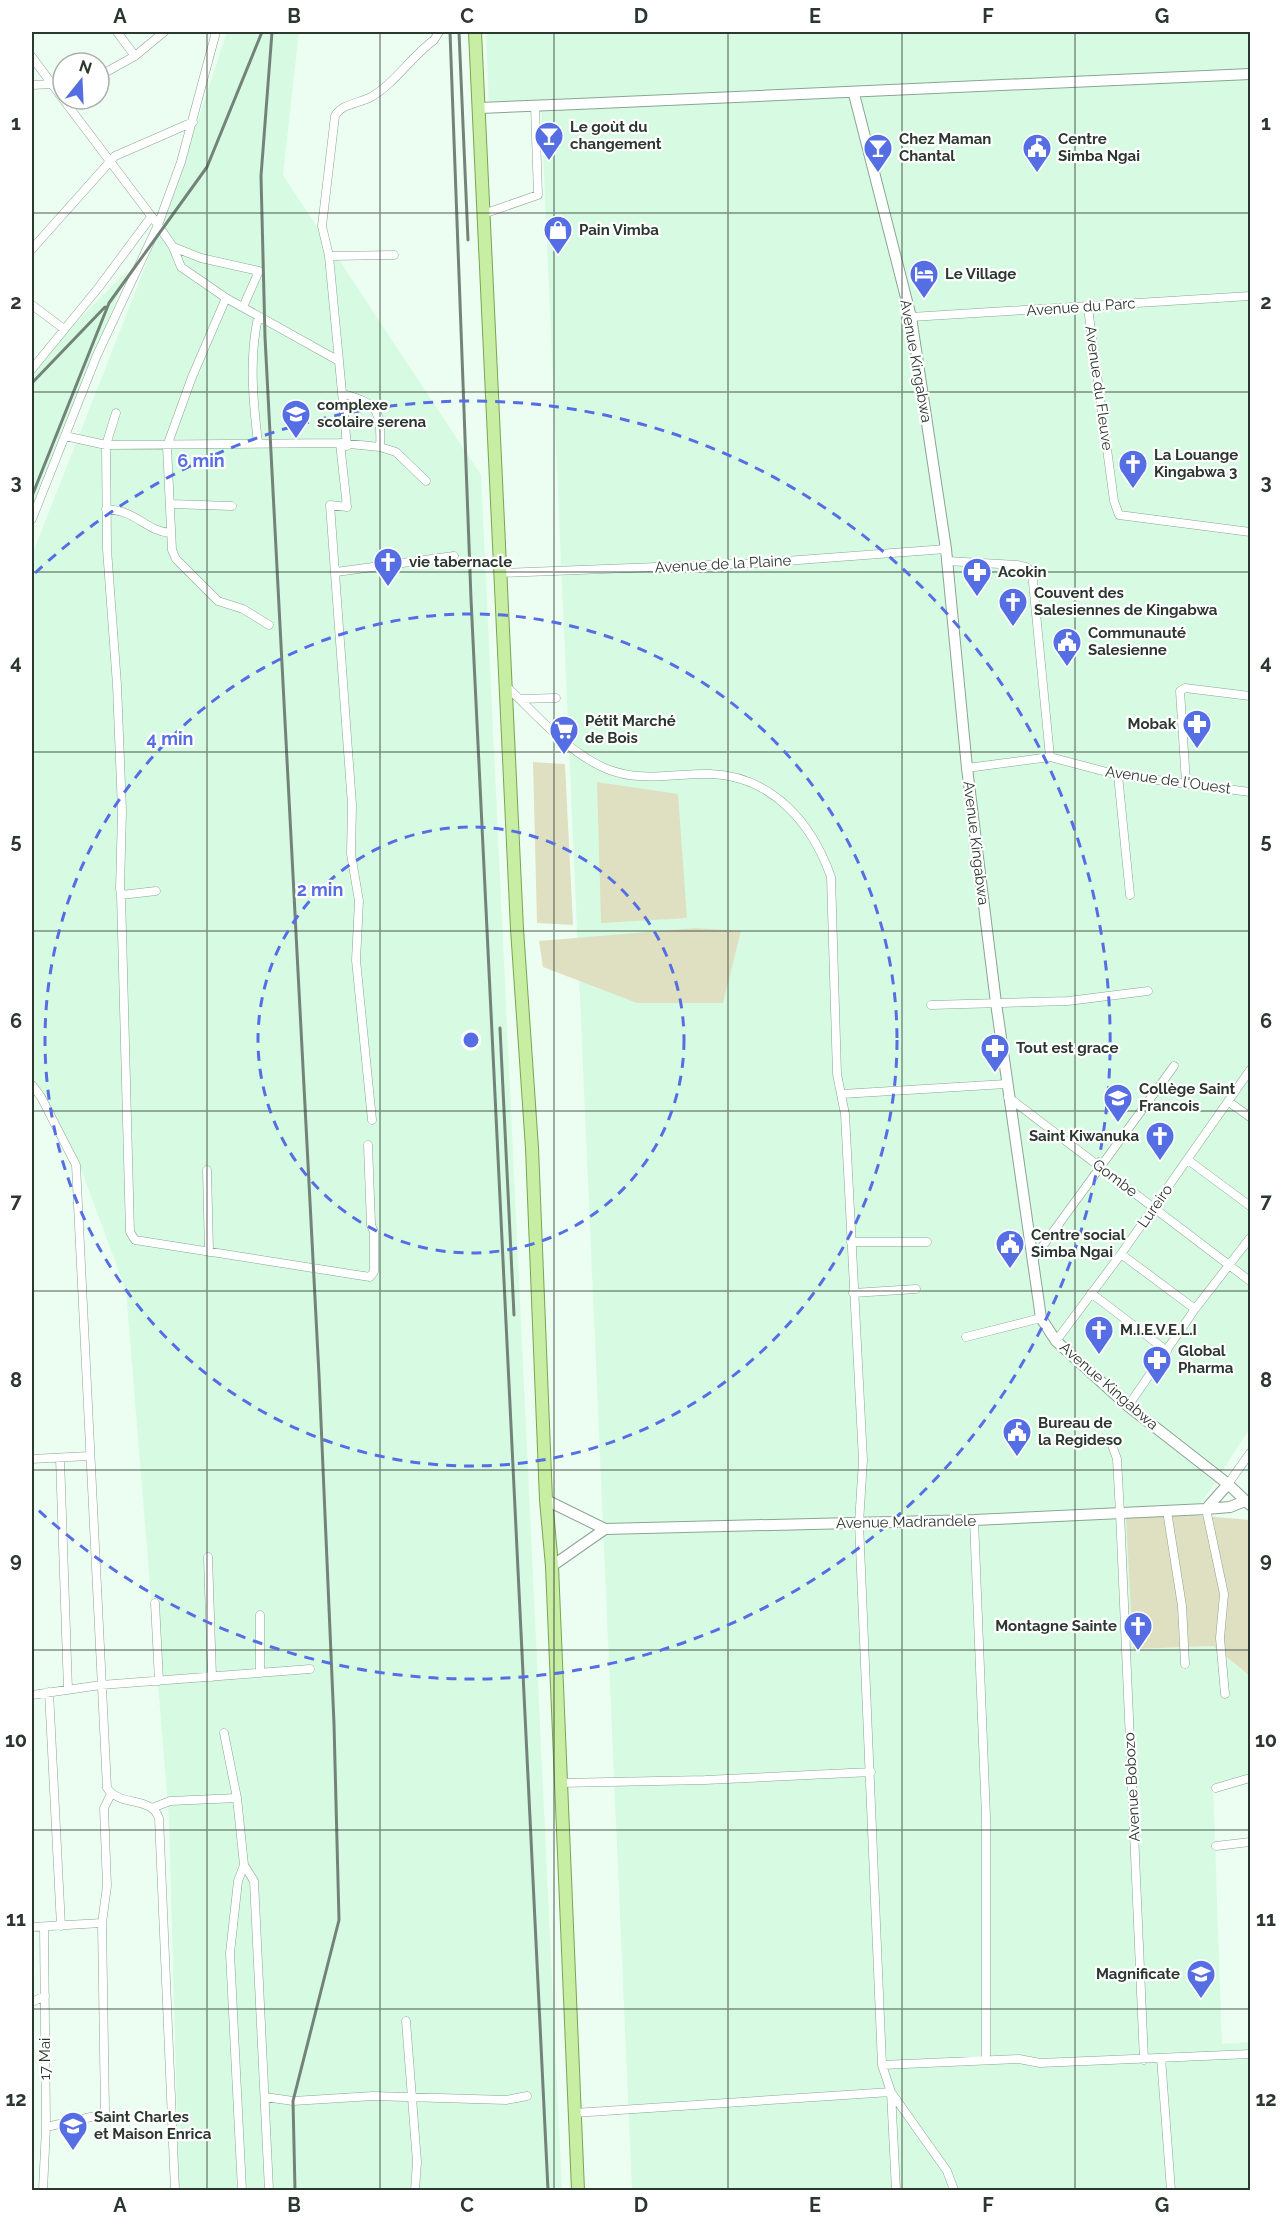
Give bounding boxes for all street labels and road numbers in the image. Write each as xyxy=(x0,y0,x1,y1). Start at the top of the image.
street label: Avenue du Parc xyxy=(1026,294,1136,320)
street label: Avenue Kingabwa xyxy=(896,298,936,424)
street label: Avenue du Fleuve xyxy=(1081,325,1117,452)
street label: Avenue de la Plaine xyxy=(654,551,792,577)
street label: Avenue de l'Ouest xyxy=(1104,762,1232,798)
street label: Avenue Kingabwa xyxy=(959,780,993,906)
street label: Gombe xyxy=(1089,1155,1141,1201)
street label: Lureiro xyxy=(1134,1181,1176,1231)
street label: Avenue Kingabwa xyxy=(1056,1338,1162,1434)
street label: Avenue Madrandele xyxy=(836,1512,976,1532)
street label: Avenue Bobozo xyxy=(1120,1732,1144,1842)
street label: 17 Mai xyxy=(36,2038,54,2080)

